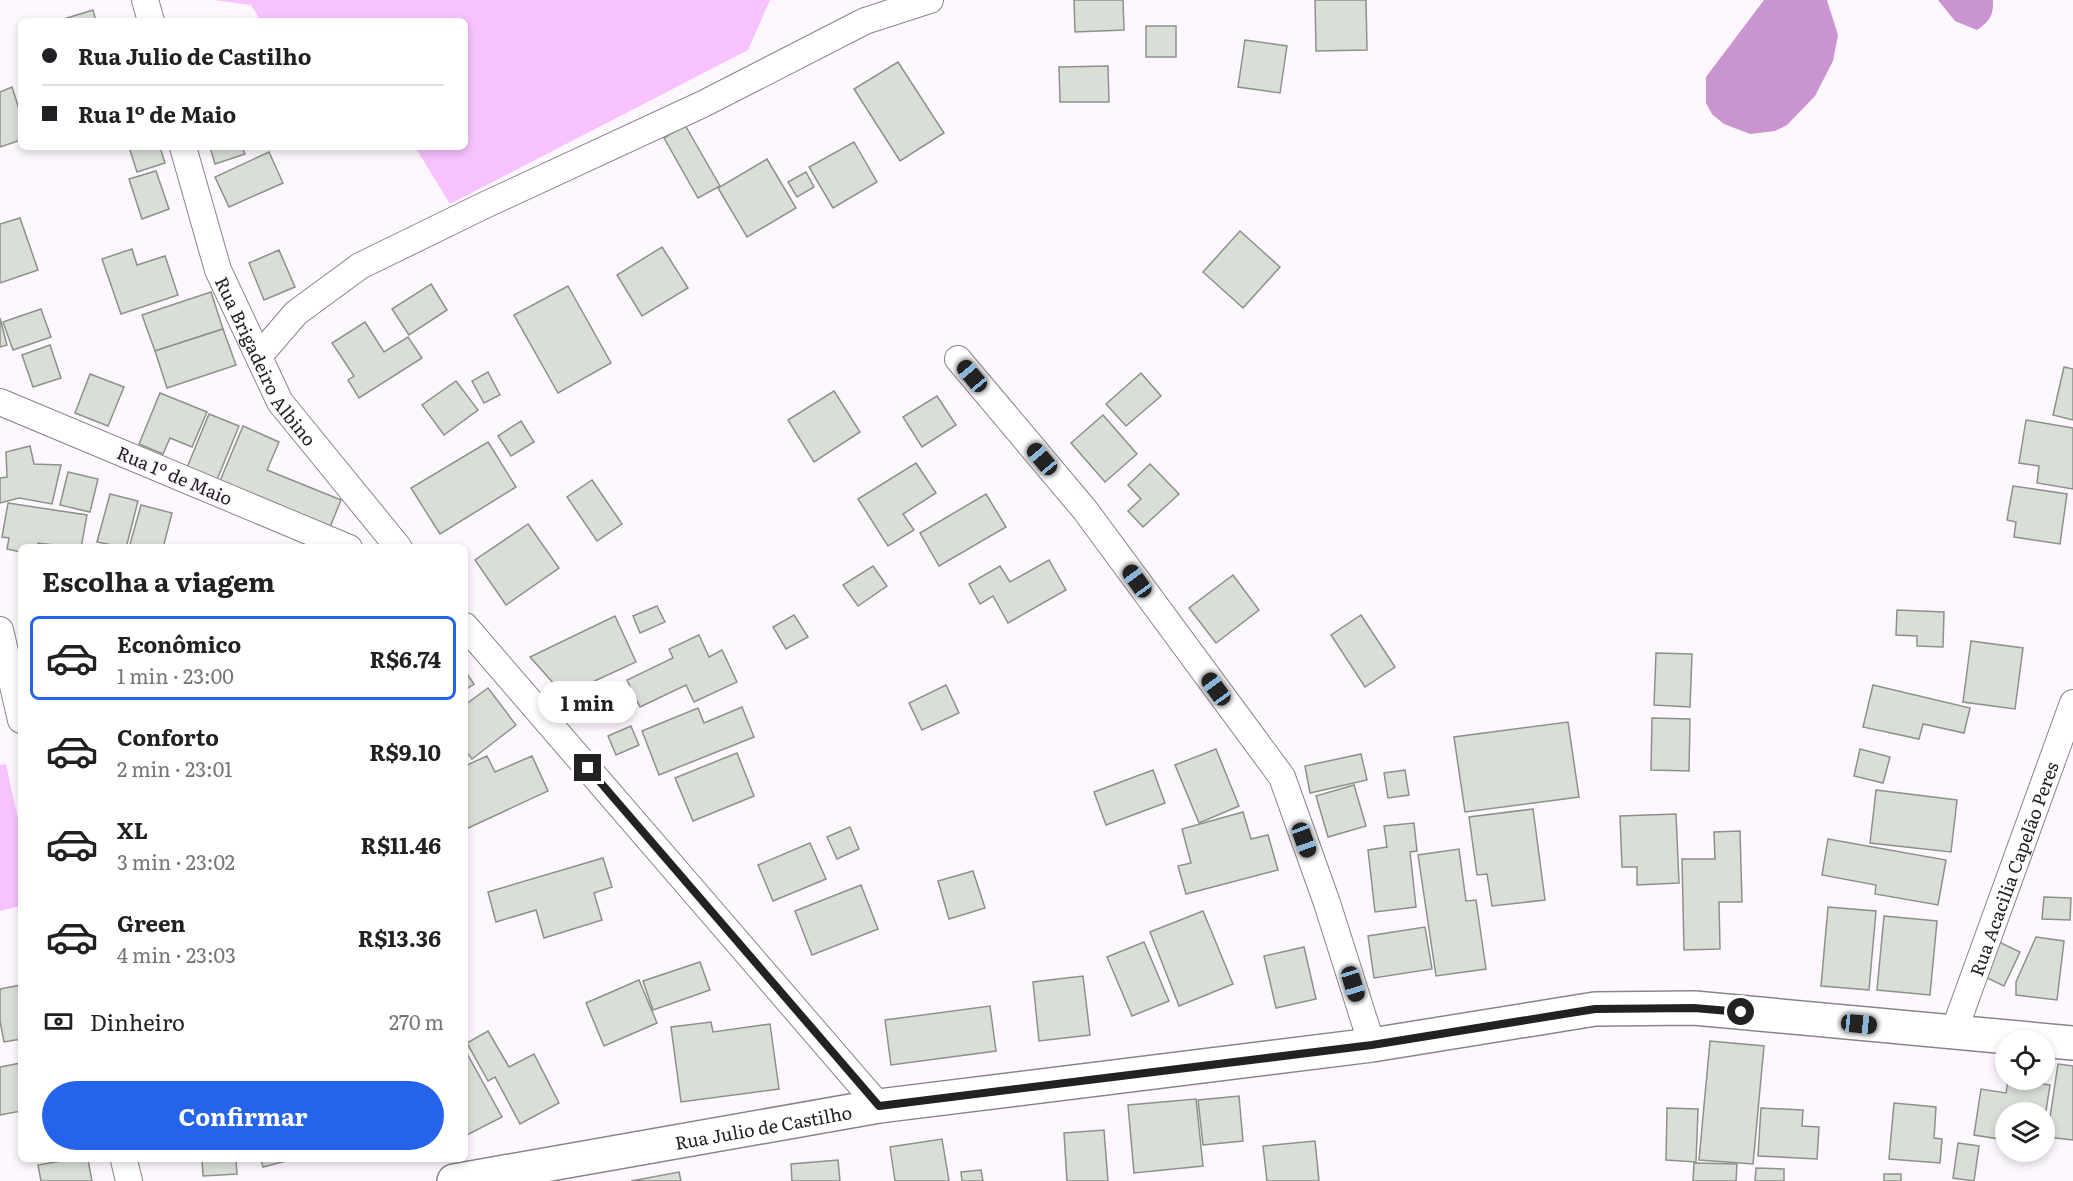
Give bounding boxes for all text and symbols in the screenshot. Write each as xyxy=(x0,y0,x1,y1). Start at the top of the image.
text: Rua Julio de Castilho xyxy=(78,39,311,72)
text: Rua 1º de Maio xyxy=(78,97,236,130)
street label: Rua Brigadeiro Albino xyxy=(209,272,324,451)
car xyxy=(954,356,990,396)
street label: Rua 1º de Maio xyxy=(113,438,237,512)
car xyxy=(1024,439,1060,479)
text: Escolha a viagem xyxy=(42,560,275,600)
car xyxy=(1119,561,1155,601)
text: Econômico xyxy=(117,627,241,660)
icon: car xyxy=(45,631,99,685)
text: R$6.74 xyxy=(370,642,441,675)
text: 1 min · 23:00 xyxy=(117,660,234,690)
car xyxy=(1198,669,1234,709)
callout: 1 min xyxy=(538,681,638,723)
text: 1 min xyxy=(561,687,614,717)
text: Conforto xyxy=(117,720,219,753)
icon: car xyxy=(45,724,99,778)
text: R$9.10 xyxy=(369,735,441,768)
text: 2 min · 23:01 xyxy=(117,753,232,783)
route end xyxy=(574,754,601,781)
street label: Rua Acacilia Capelão Peres xyxy=(1962,757,2064,980)
text: XL xyxy=(117,813,148,846)
icon: car xyxy=(45,817,99,871)
car xyxy=(1289,820,1319,860)
text: R$11.46 xyxy=(361,828,441,861)
text: 3 min · 23:02 xyxy=(117,846,235,876)
text: Green xyxy=(117,906,186,939)
icon: car xyxy=(45,910,99,964)
text: R$13.36 xyxy=(358,921,441,954)
text: 4 min · 23:03 xyxy=(117,939,236,969)
car xyxy=(1339,964,1367,1004)
route start xyxy=(1727,998,1754,1025)
icon: cash xyxy=(42,1005,75,1038)
text: Dinheiro xyxy=(90,1005,185,1038)
text: 270 m xyxy=(389,1006,444,1036)
car xyxy=(1840,1013,1878,1035)
map controls xyxy=(1995,1030,2055,1162)
button: locate xyxy=(1995,1030,2055,1090)
button: Confirmar xyxy=(42,1081,444,1150)
street label: Rua Julio de Castilho xyxy=(672,1098,854,1155)
button: layers xyxy=(1995,1102,2055,1162)

